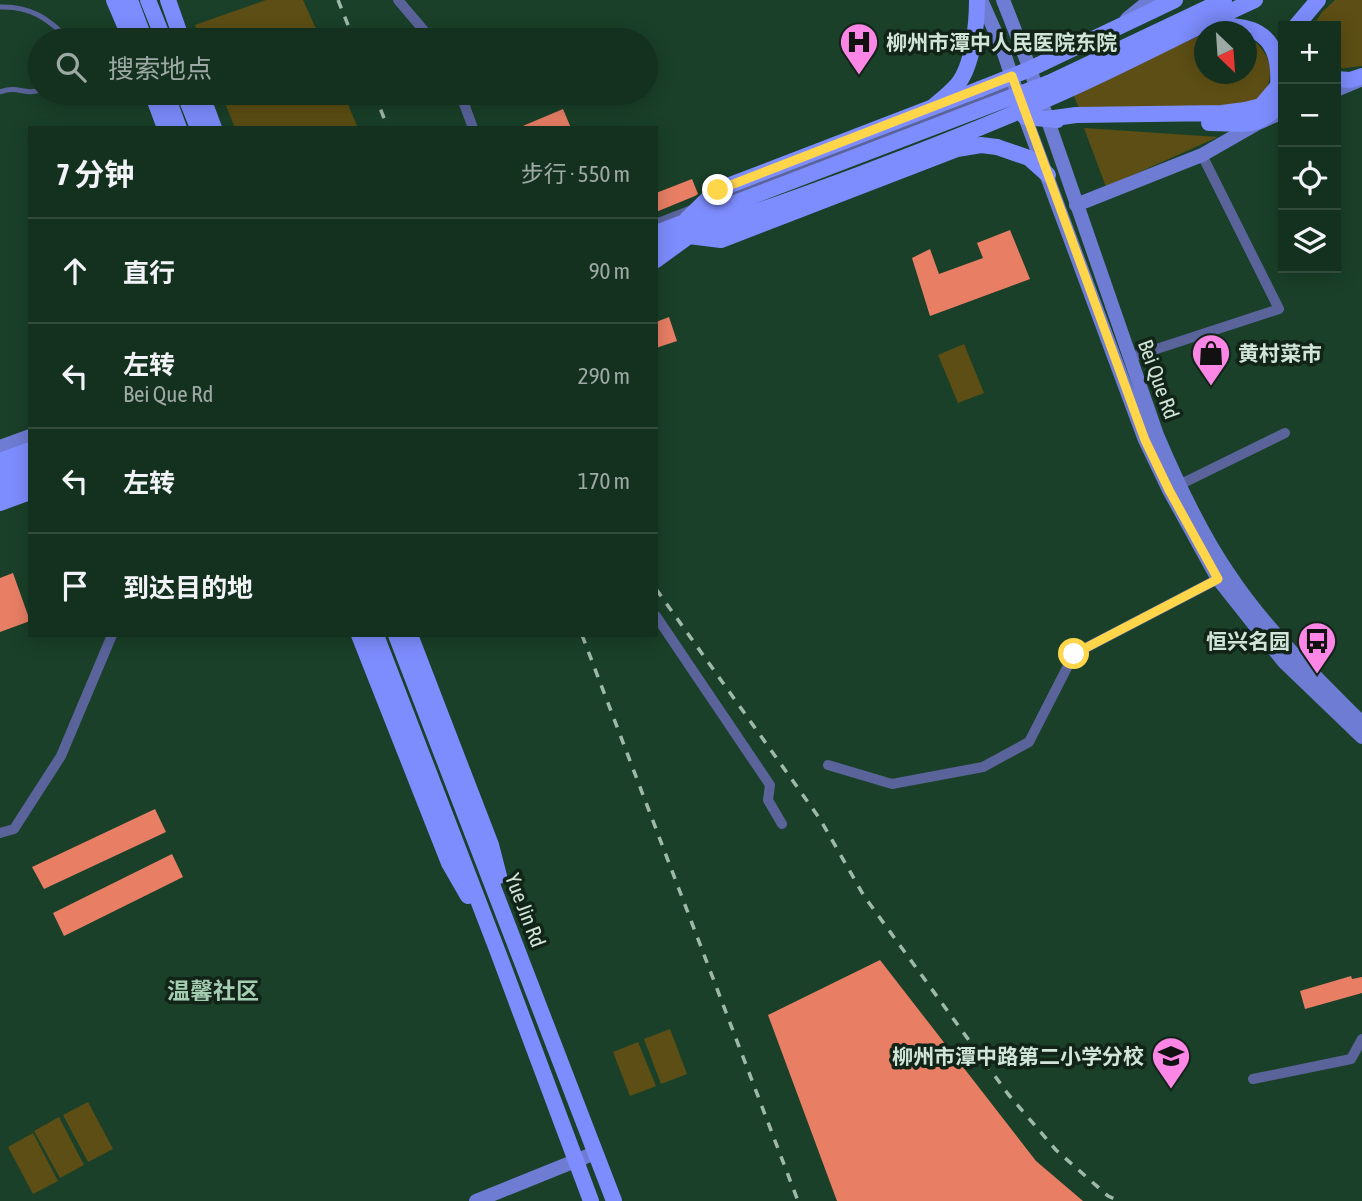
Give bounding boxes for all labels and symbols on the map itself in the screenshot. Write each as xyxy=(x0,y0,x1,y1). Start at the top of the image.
hospital icon: 柳州市潭中人民医院东院 xyxy=(838,21,880,76)
north arrow xyxy=(1194,21,1257,84)
place label: 柳州市潭中人民医院东院 xyxy=(886,30,1117,54)
route end xyxy=(702,174,733,205)
shop icon: 黄村菜市 xyxy=(1190,332,1232,387)
street label: Bei Que Rd xyxy=(1134,336,1184,422)
place label: 黄村菜市 xyxy=(1238,341,1322,365)
bus stop icon: 恒兴名园 xyxy=(1296,620,1338,675)
place label: 恒兴名园 xyxy=(1206,629,1290,653)
route start xyxy=(1058,638,1089,669)
street label: Yue Jin Rd xyxy=(501,870,551,950)
district label: 温馨社区 xyxy=(167,978,259,1004)
school or university icon: 柳州市潭中路第二小学分校 xyxy=(1150,1035,1192,1090)
place label: 柳州市潭中路第二小学分校 xyxy=(892,1044,1144,1068)

